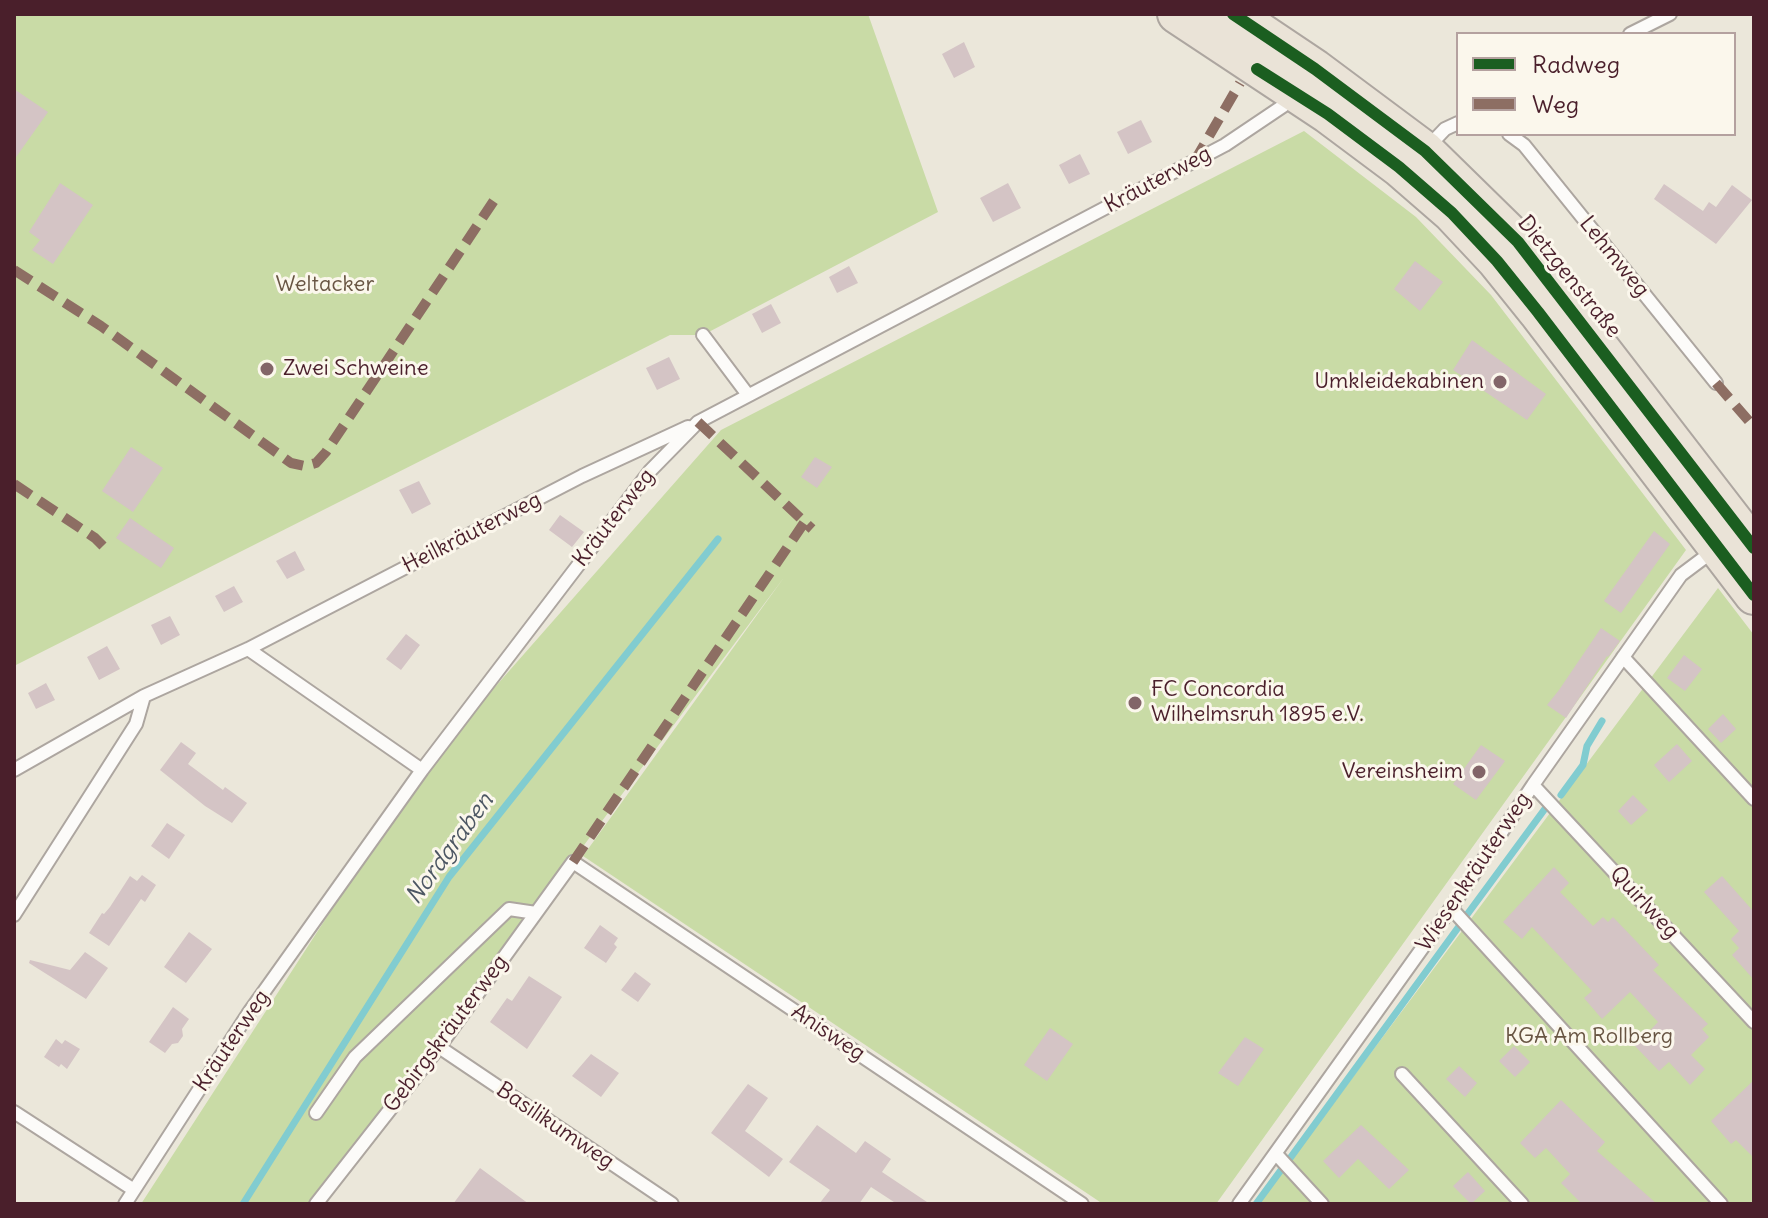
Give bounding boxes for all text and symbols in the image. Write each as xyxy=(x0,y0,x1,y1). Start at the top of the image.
legend xyxy=(1456,32,1736,136)
text: Radweg xyxy=(1532,49,1620,79)
text: Weg xyxy=(1532,89,1579,119)
street label: Kräuterweg xyxy=(1100,141,1216,219)
street label: Dietzgenstraße xyxy=(1512,211,1626,343)
street label: Lehmweg xyxy=(1573,211,1655,303)
park label: Weltacker xyxy=(276,272,374,298)
place label: Zwei Schweine xyxy=(283,356,429,382)
marker: Zwei Schweine xyxy=(258,360,276,378)
place label: Umkleidekabinen xyxy=(1314,369,1484,395)
marker: Umkleidekabinen xyxy=(1491,373,1509,391)
street label: Kräuterweg xyxy=(568,464,660,572)
street label: Heilkräuterweg xyxy=(398,487,546,579)
place label: FC Concordia Wilhelmsruh 1895 e.V. xyxy=(1151,677,1364,728)
marker: FC Concordia Wilhelmsruh 1895 e.V. xyxy=(1126,694,1144,712)
place label: Vereinsheim xyxy=(1342,759,1463,785)
marker: Vereinsheim xyxy=(1470,763,1488,781)
street label: Wiesenkräuterweg xyxy=(1411,787,1537,957)
water label: Nordgraben xyxy=(400,788,500,910)
street label: Quirlweg xyxy=(1604,861,1684,945)
street label: Gebirgskräuterweg xyxy=(378,950,514,1118)
street label: Kräuterweg xyxy=(188,985,276,1097)
street label: Anisweg xyxy=(786,999,870,1067)
park label: KGA Am Rollberg xyxy=(1505,1024,1673,1050)
street label: Basilikumweg xyxy=(491,1077,619,1175)

